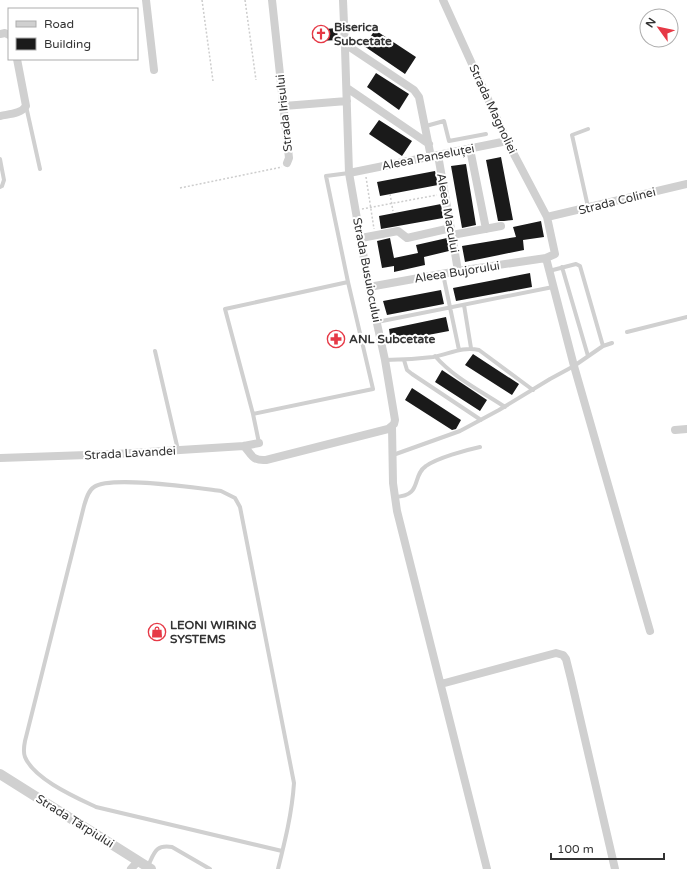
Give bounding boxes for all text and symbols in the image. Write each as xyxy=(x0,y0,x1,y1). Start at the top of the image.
legend xyxy=(8,8,138,60)
north arrow xyxy=(639,8,679,48)
text: N xyxy=(643,16,659,30)
text: Road xyxy=(44,17,74,31)
place label: Biserica Subcetate xyxy=(334,20,392,48)
church icon: Biserica Subcetate xyxy=(311,24,331,44)
text: Building xyxy=(44,37,91,51)
street label: Strada Magnoliei xyxy=(466,62,520,156)
street label: Strada Irisului xyxy=(273,74,295,152)
street label: Aleea Panseluței xyxy=(380,141,476,173)
street label: Aleea Macului xyxy=(434,172,462,254)
street label: Strada Colinei xyxy=(577,185,657,217)
street label: Strada Busuiocului xyxy=(350,216,384,324)
street label: Aleea Bujorului xyxy=(413,258,501,286)
pharmacy icon: ANL Subcetate xyxy=(326,329,346,349)
place label: ANL Subcetate xyxy=(349,332,436,346)
street label: Strada Lavandei xyxy=(84,444,176,462)
place label: LEONI WIRING SYSTEMS xyxy=(170,618,257,646)
shop icon: LEONI WIRING SYSTEMS xyxy=(147,622,167,642)
street label: Strada Tărpiului xyxy=(33,791,117,851)
scale bar xyxy=(551,835,664,861)
text: 100 m xyxy=(557,842,594,856)

